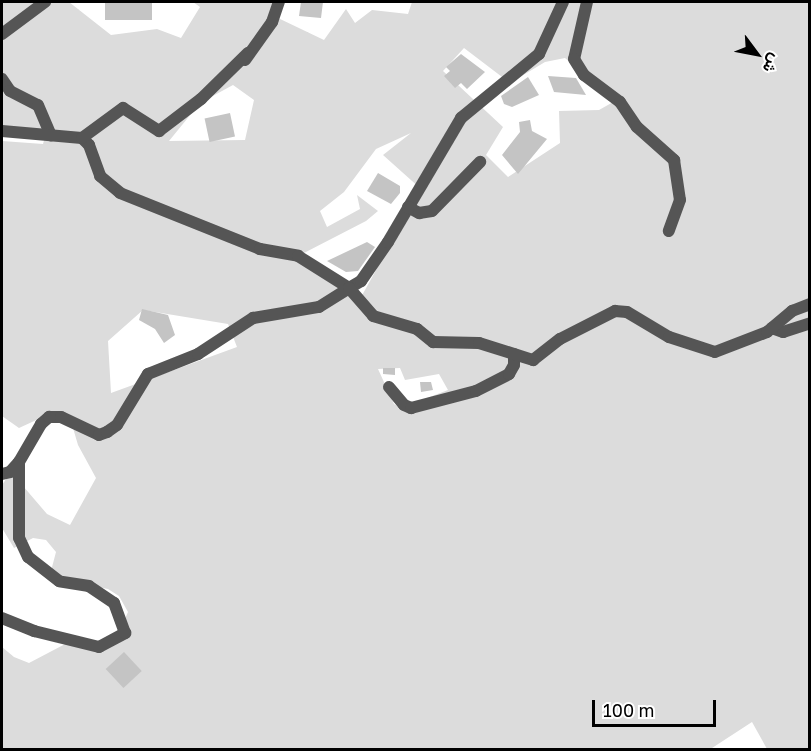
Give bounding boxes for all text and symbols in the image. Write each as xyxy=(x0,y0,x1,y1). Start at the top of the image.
north arrow xyxy=(727,24,787,84)
text: ش xyxy=(759,50,786,77)
scale bar xyxy=(595,688,720,726)
text: 100 m xyxy=(603,699,654,721)

